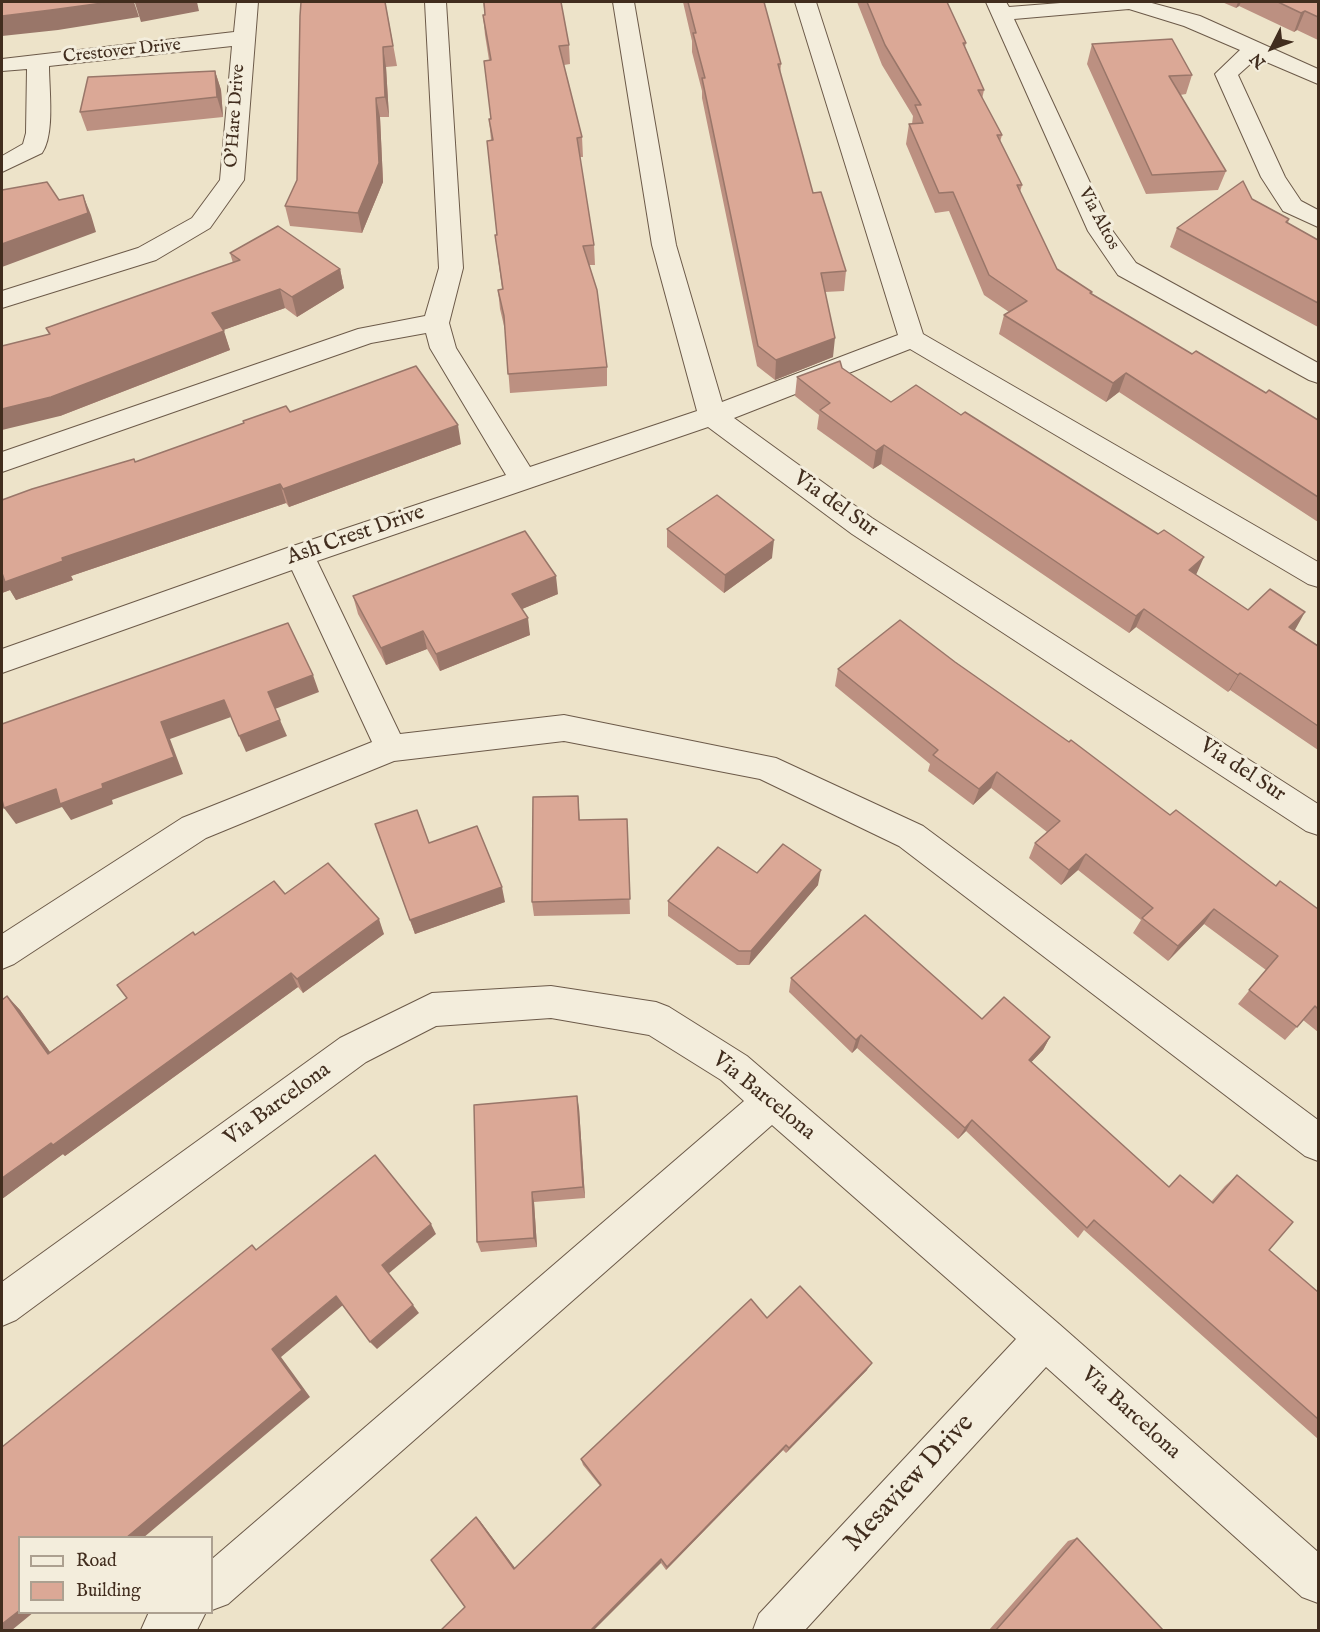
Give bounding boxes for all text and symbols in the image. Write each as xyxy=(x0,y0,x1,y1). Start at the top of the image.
north arrow xyxy=(1242,18,1302,78)
street label: Crestover Drive xyxy=(62,35,182,69)
text: N xyxy=(1247,48,1271,72)
street label: O'Hare Drive xyxy=(222,63,250,169)
street label: Via Altos xyxy=(1073,184,1123,254)
street label: Via del Sur xyxy=(787,466,883,544)
street label: Ash Crest Drive xyxy=(284,500,428,572)
street label: Via del Sur xyxy=(1194,733,1290,809)
street label: Via Barcelona xyxy=(706,1047,820,1147)
street label: Via Barcelona xyxy=(220,1058,336,1152)
street label: Via Barcelona xyxy=(1075,1362,1185,1466)
street label: Mesaview Drive xyxy=(838,1408,982,1560)
legend xyxy=(18,1536,213,1614)
text: Road xyxy=(76,1550,117,1573)
text: Building xyxy=(76,1580,141,1603)

